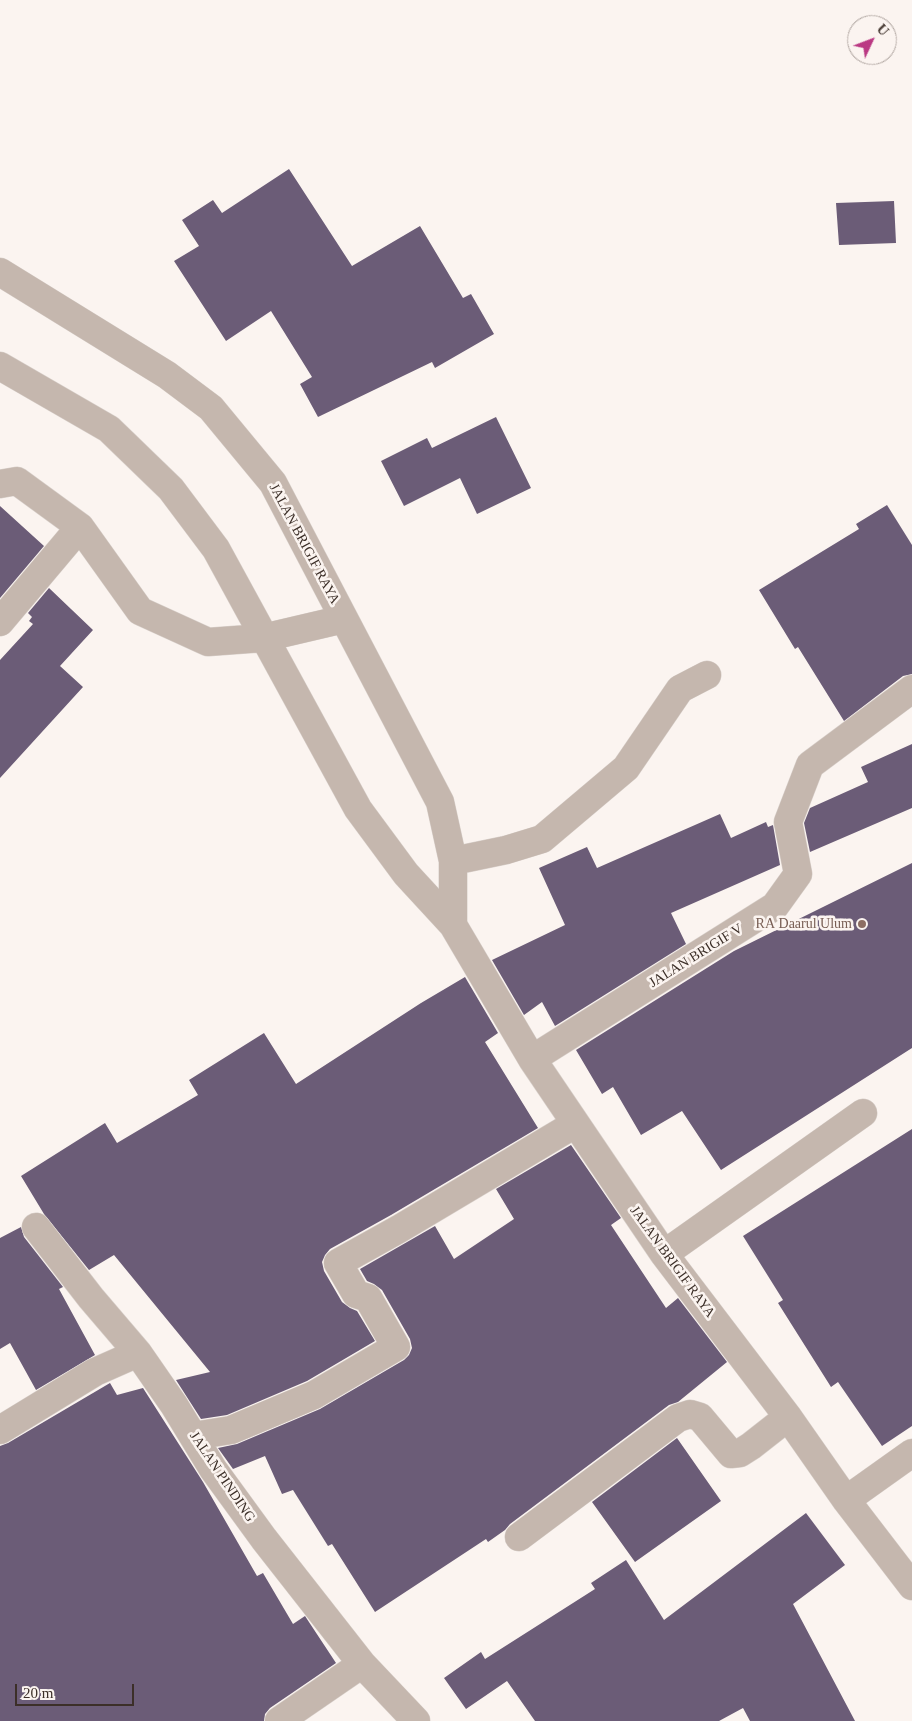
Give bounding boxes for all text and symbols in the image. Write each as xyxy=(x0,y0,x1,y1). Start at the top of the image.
north arrow xyxy=(847,15,897,65)
text: U xyxy=(874,21,892,39)
street label: JALAN BRIGIF RAYA xyxy=(265,481,343,607)
place label: RA Daarul Ulum xyxy=(756,916,852,932)
marker: RA Daarul Ulum xyxy=(856,918,868,930)
street label: JALAN BRIGIF V xyxy=(646,920,746,992)
street label: JALAN BRIGIF RAYA xyxy=(626,1203,718,1321)
street label: JALAN PINDING xyxy=(186,1429,258,1525)
scale bar xyxy=(18,1674,136,1706)
text: 20 m xyxy=(23,1685,53,1701)

